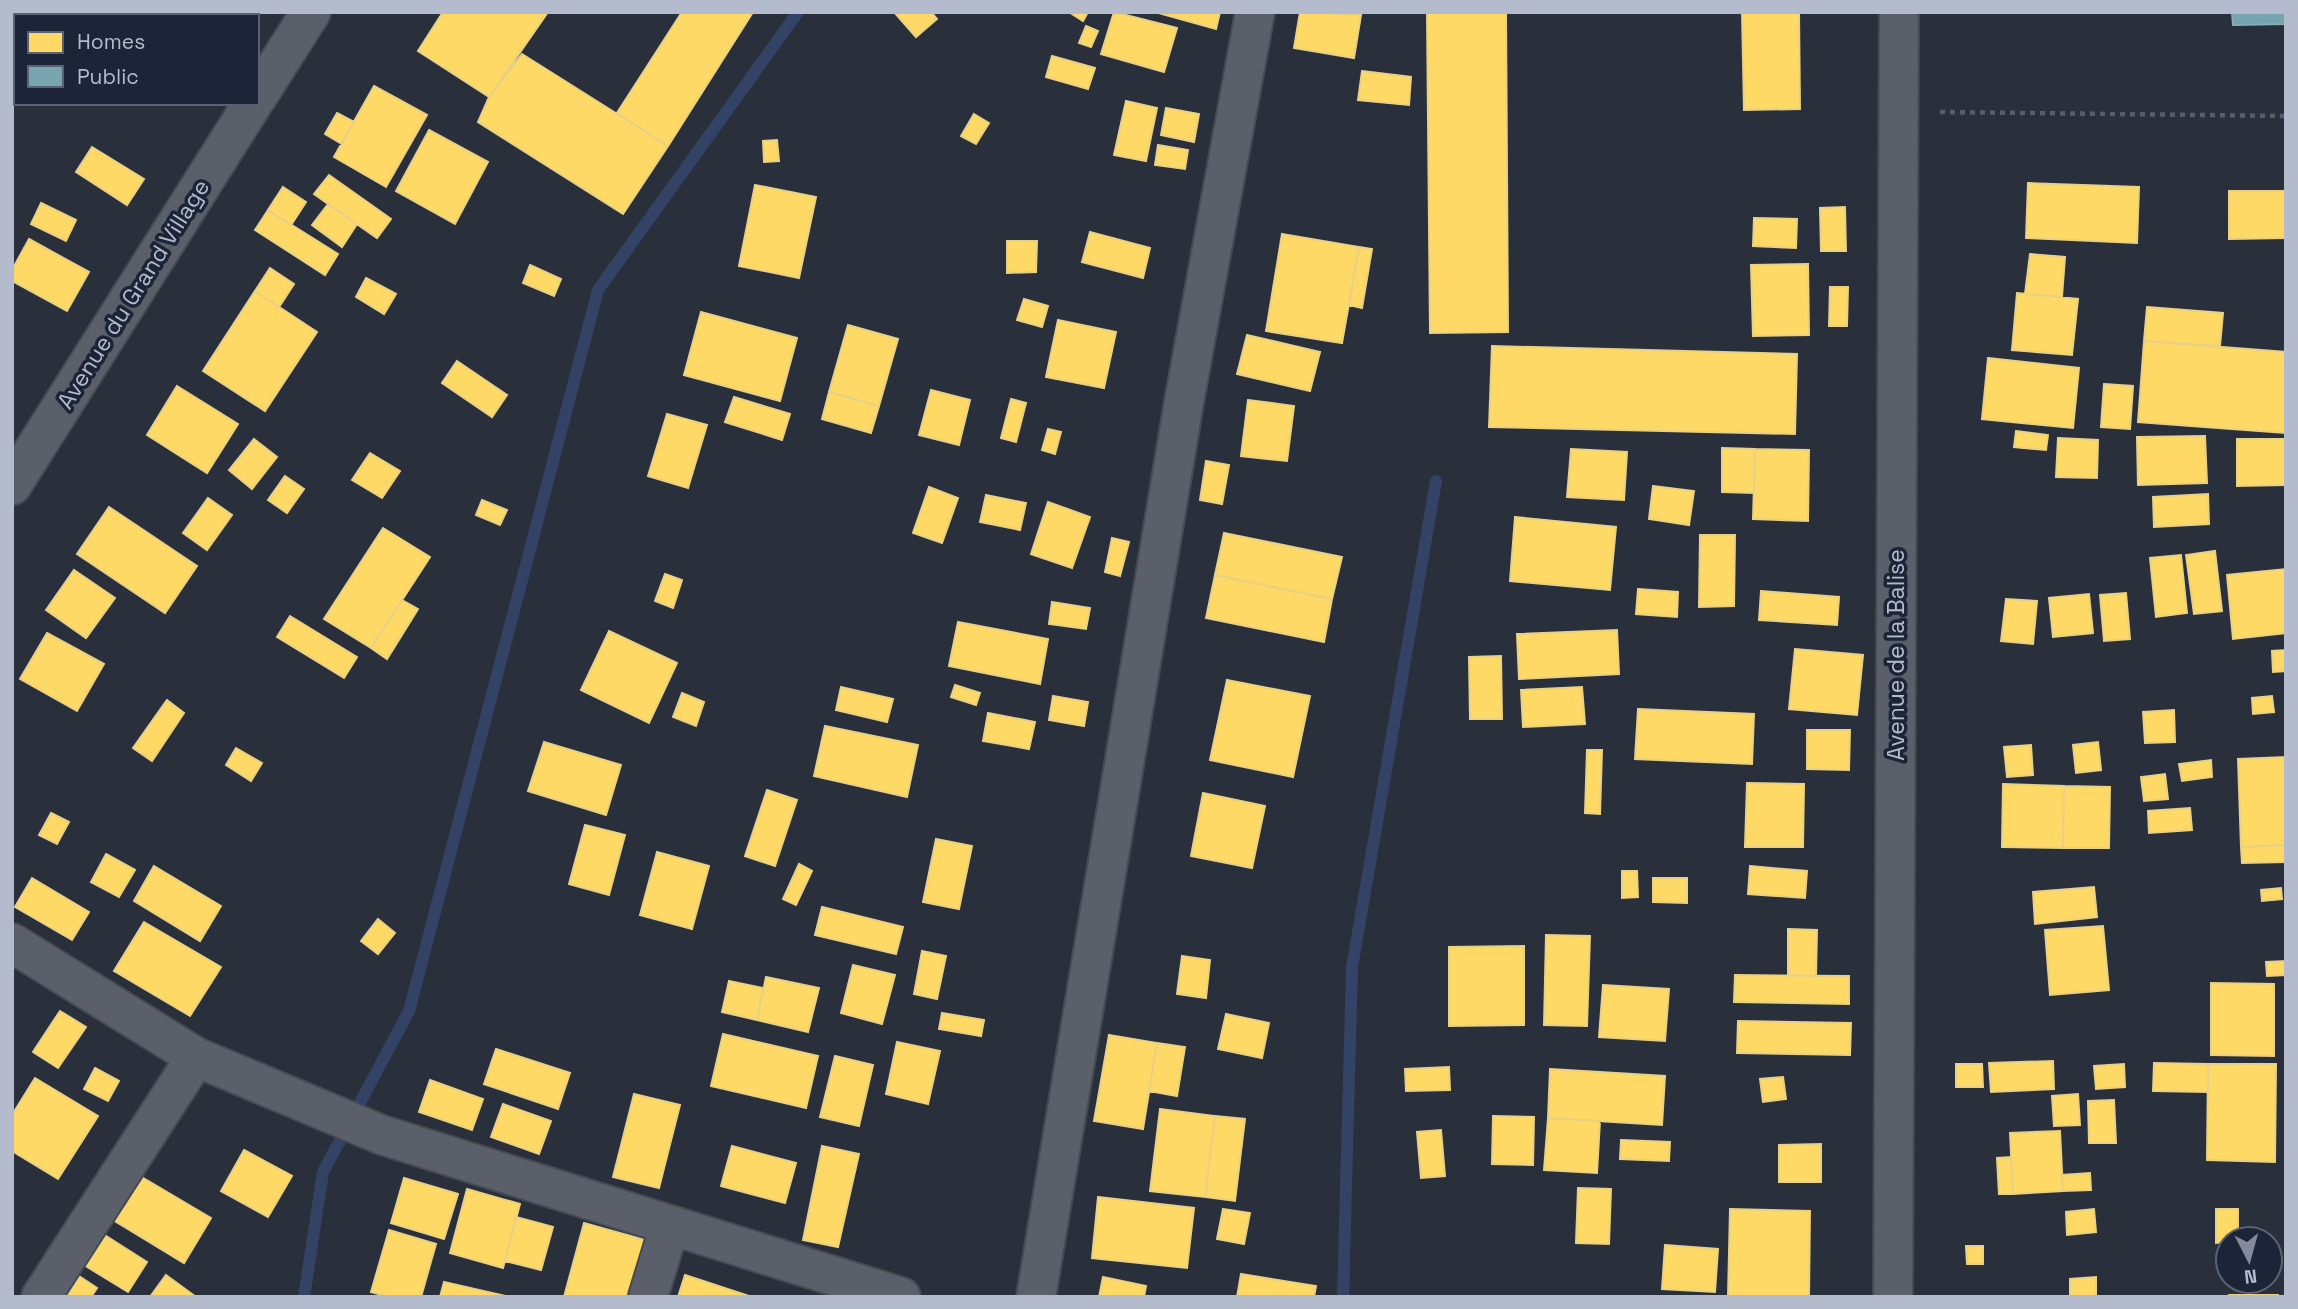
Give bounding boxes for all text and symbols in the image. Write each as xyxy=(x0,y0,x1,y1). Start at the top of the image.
legend xyxy=(14,14,259,105)
text: Homes xyxy=(77,28,145,55)
text: Public xyxy=(77,63,139,90)
street label: Avenue du Grand Village xyxy=(50,173,216,415)
street label: Avenue de la Balise xyxy=(1881,549,1911,761)
north arrow xyxy=(2214,1225,2284,1295)
text: N xyxy=(2243,1263,2258,1290)

